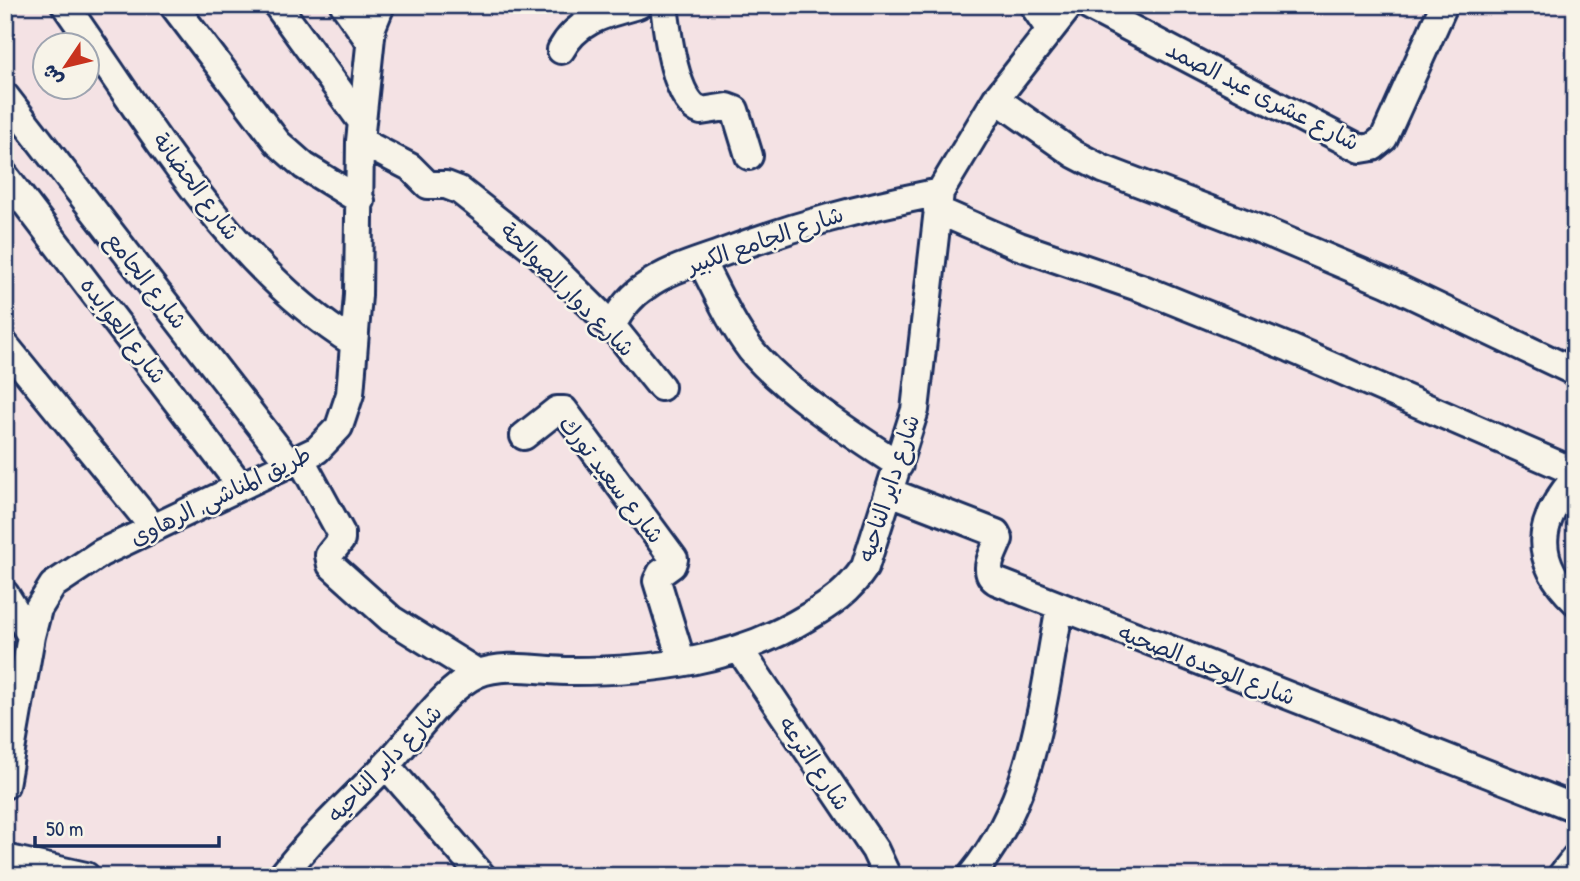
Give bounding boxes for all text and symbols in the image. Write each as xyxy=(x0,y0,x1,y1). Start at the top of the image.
north arrow xyxy=(32,32,102,102)
street label: شارع عشرى عبد الصمد xyxy=(1160,33,1365,158)
text: ش xyxy=(35,60,69,92)
street label: شارع الحضانة xyxy=(145,126,248,247)
street label: شارع الجامع الكبير xyxy=(681,198,848,283)
street label: شارع دوار الصوالحة xyxy=(493,215,642,364)
street label: شارع الجامع xyxy=(98,225,195,336)
street label: شارع العوايده xyxy=(73,270,174,390)
street label: شارع سعيد تورك xyxy=(552,409,672,550)
street label: شارع داير الناحيه xyxy=(850,410,927,566)
street label: طريق المناشى, الرهاوى xyxy=(124,438,316,552)
street label: شارع الوحده الصحيه xyxy=(1114,616,1300,713)
street label: شارع داير الناحيه xyxy=(320,697,449,830)
street label: شارع الترعه xyxy=(771,710,858,817)
scale bar xyxy=(35,804,219,848)
text: 50 m xyxy=(46,814,83,843)

